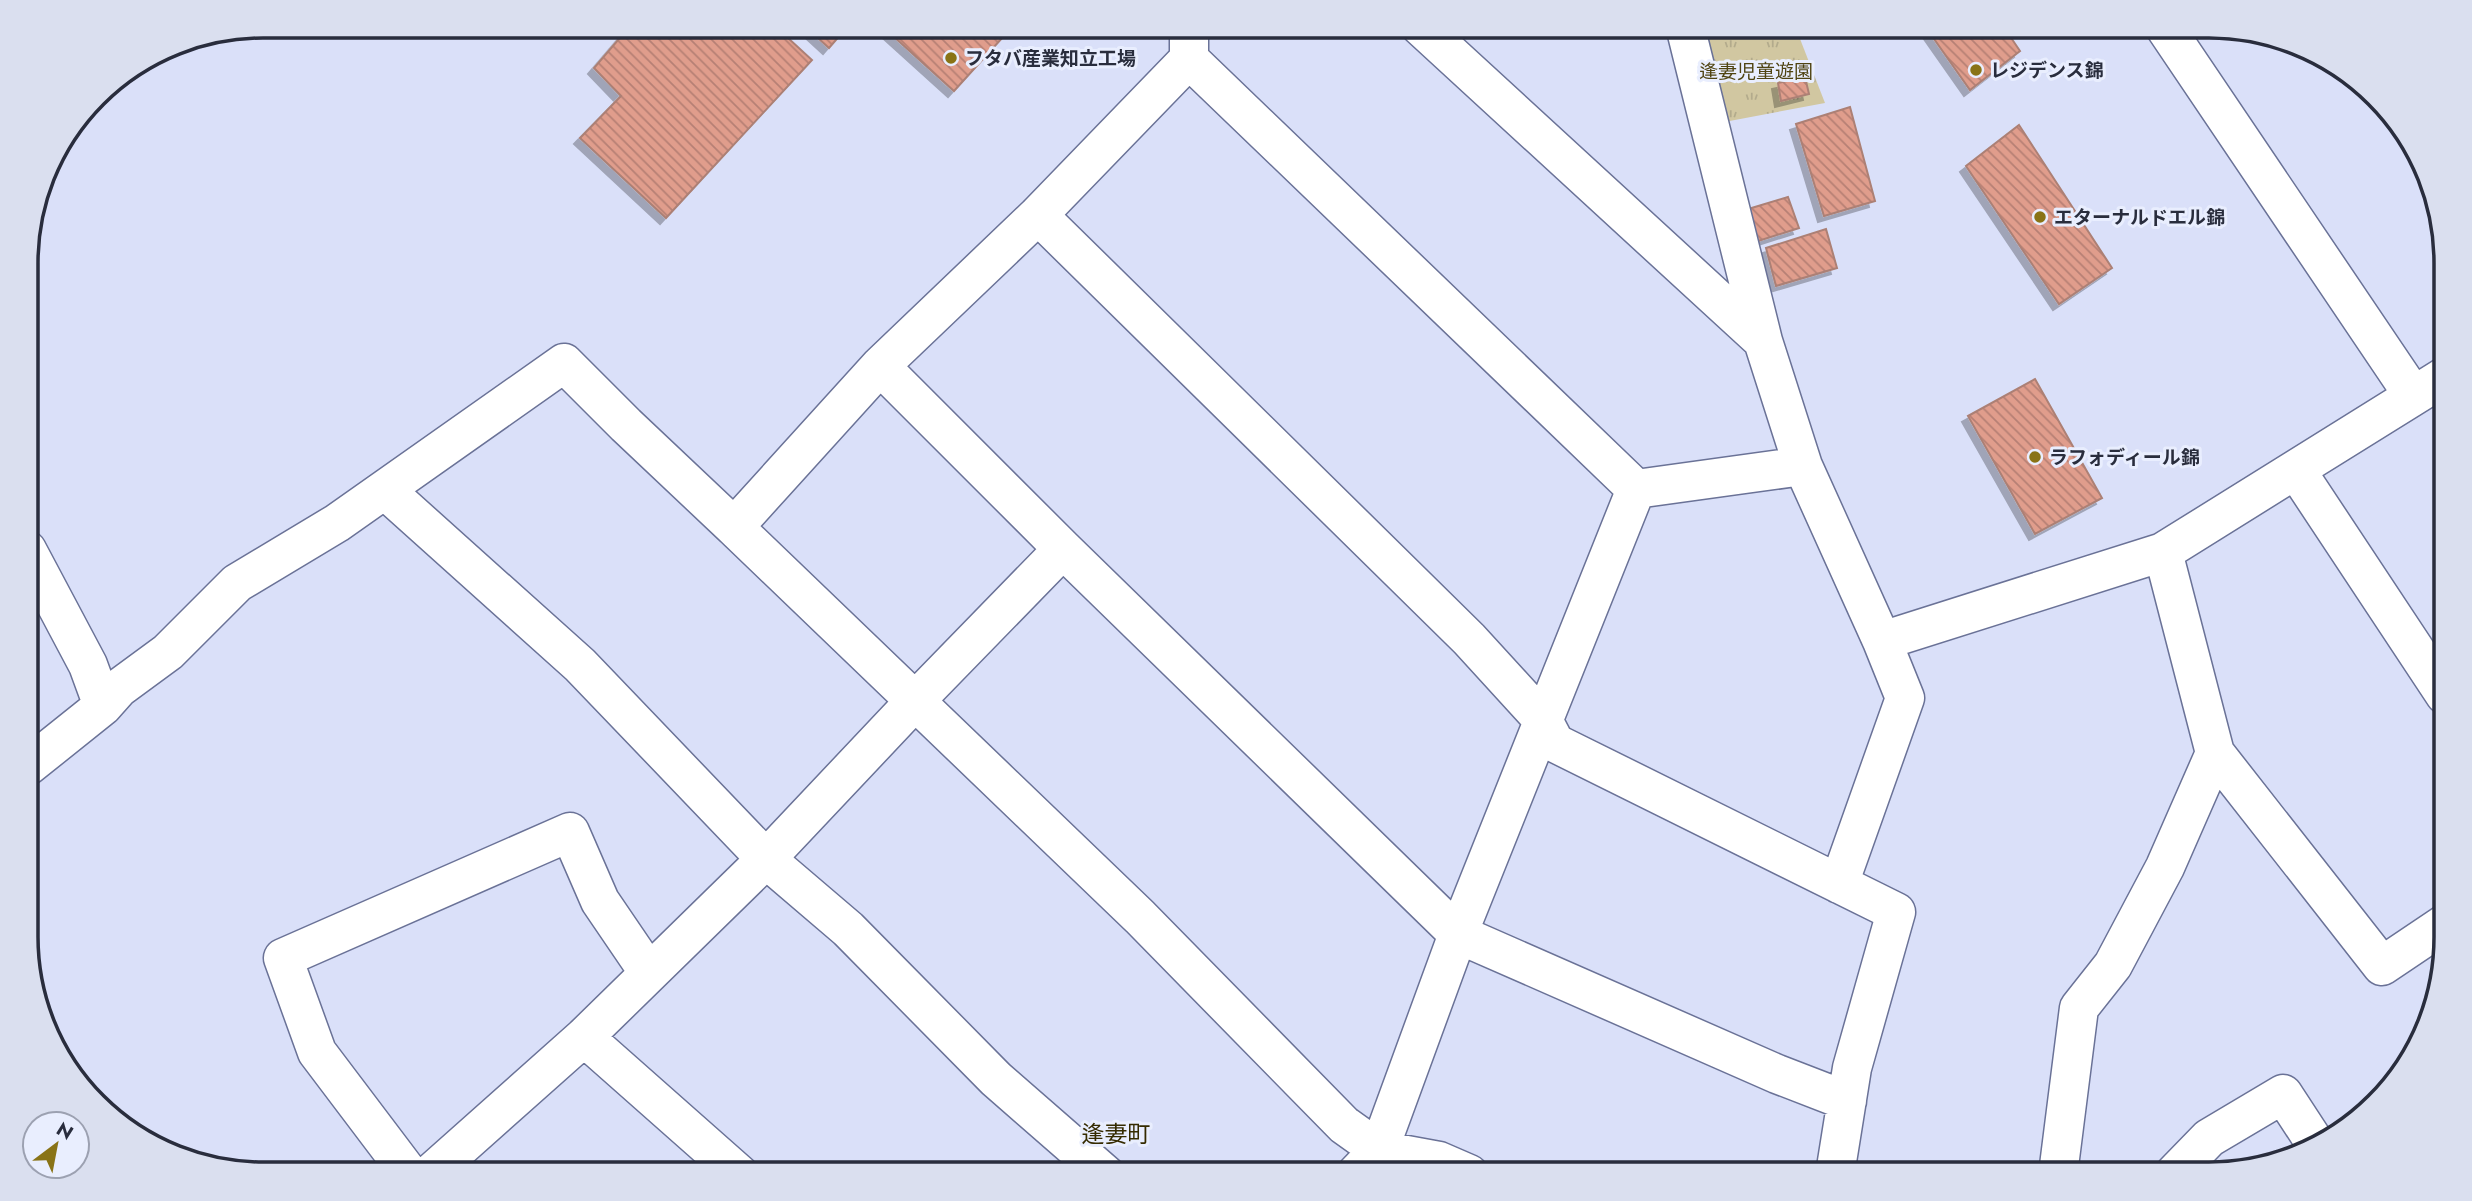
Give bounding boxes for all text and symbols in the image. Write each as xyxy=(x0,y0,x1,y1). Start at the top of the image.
place label: フタバ産業知立工場 xyxy=(965,45,1136,72)
marker: フタバ産業知立工場 xyxy=(943,50,959,66)
place label: レジデンス錦 xyxy=(1990,57,2104,84)
park label: 逢妻児童遊園 xyxy=(1699,58,1813,85)
marker: レジデンス錦 xyxy=(1968,62,1984,78)
place label: エターナルドエル錦 xyxy=(2054,204,2225,231)
marker: エターナルドエル錦 xyxy=(2032,209,2048,225)
place label: ラフォディール錦 xyxy=(2049,444,2200,471)
marker: ラフォディール錦 xyxy=(2027,449,2043,465)
north arrow xyxy=(21,1110,91,1180)
text: N xyxy=(51,1116,78,1146)
district label: 逢妻町 xyxy=(1082,1117,1151,1151)

